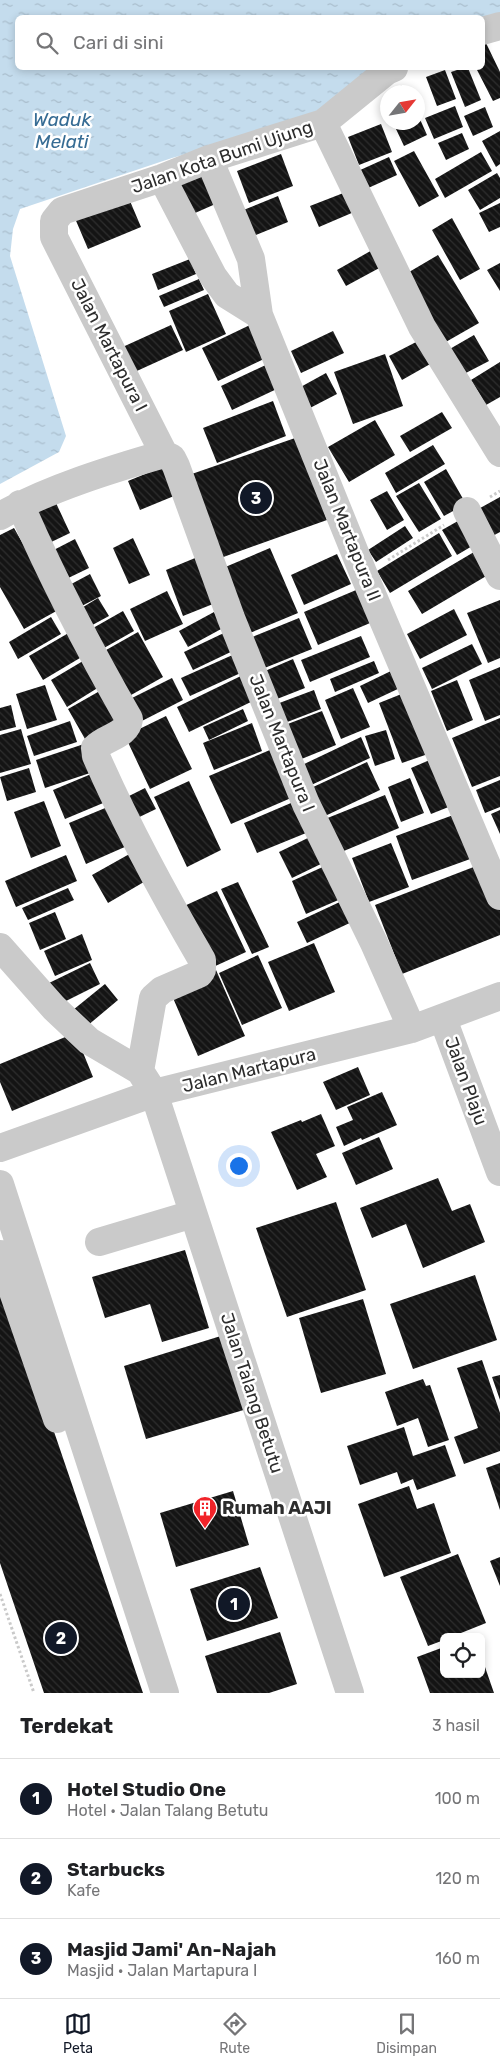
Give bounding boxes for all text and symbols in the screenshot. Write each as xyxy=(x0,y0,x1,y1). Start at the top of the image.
search box xyxy=(15,15,485,70)
icon: search xyxy=(33,29,61,57)
text: Cari di sini xyxy=(73,31,164,54)
north arrow xyxy=(380,85,425,130)
water label: Waduk Melati xyxy=(33,108,92,153)
street label: Jalan Kota Bumi Ujung xyxy=(129,116,315,198)
street label: Jalan Martapura I xyxy=(66,275,152,415)
street label: Jalan Martapura II xyxy=(308,456,386,604)
pin: 3 xyxy=(240,479,272,517)
street label: Jalan Martapura I xyxy=(244,671,320,815)
street label: Jalan Plaju xyxy=(440,1034,492,1128)
street label: Jalan Martapura xyxy=(180,1043,318,1097)
your location xyxy=(226,1153,252,1179)
street label: Jalan Talang Betutu xyxy=(216,1310,288,1476)
building icon: Rumah AAJI xyxy=(192,1495,218,1529)
place label: Rumah AAJI xyxy=(222,1497,332,1519)
pin: 1 xyxy=(218,1585,250,1623)
pin: 2 xyxy=(45,1619,77,1657)
map controls xyxy=(440,1633,485,1678)
button: locate xyxy=(440,1633,485,1678)
text: Terdekat xyxy=(20,1713,113,1738)
text: 3 hasil xyxy=(432,1716,480,1735)
text: Hotel Studio One xyxy=(67,1778,226,1801)
text: 1 xyxy=(32,1789,40,1808)
text: 100 m xyxy=(435,1789,480,1808)
text: Hotel · Jalan Talang Betutu xyxy=(67,1801,268,1820)
text: Starbucks xyxy=(67,1858,165,1881)
text: 2 xyxy=(31,1869,41,1888)
text: 120 m xyxy=(435,1869,480,1888)
text: Kafe xyxy=(67,1881,100,1900)
text: Masjid Jami' An-Najah xyxy=(67,1938,276,1961)
text: 3 xyxy=(31,1949,41,1968)
text: 160 m xyxy=(435,1949,480,1968)
text: Masjid · Jalan Martapura I xyxy=(67,1961,257,1980)
tab: Peta xyxy=(63,2010,93,2057)
tab: Rute xyxy=(219,2010,250,2057)
tab: Disimpan xyxy=(376,2010,437,2057)

